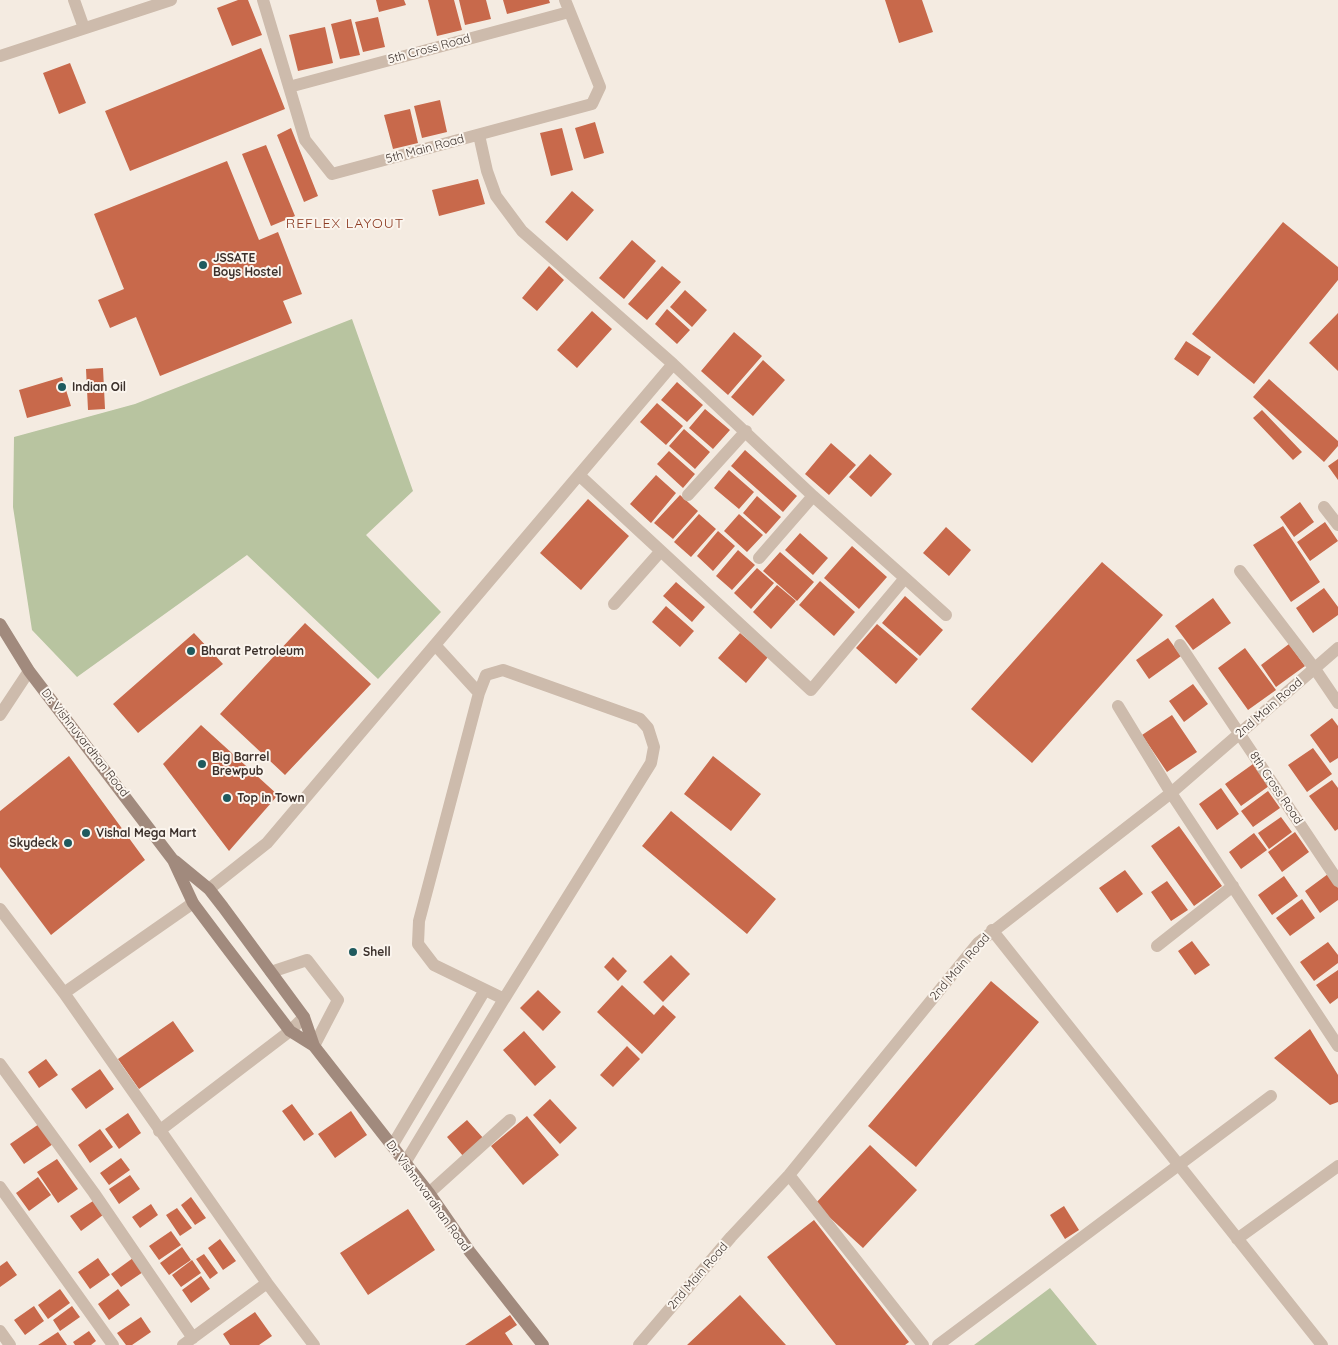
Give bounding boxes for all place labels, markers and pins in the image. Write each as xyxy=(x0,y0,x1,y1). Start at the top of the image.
place label: JSSATE Boys Hostel xyxy=(213,251,281,279)
marker: JSSATE Boys Hostel xyxy=(197,259,209,271)
place label: Indian Oil xyxy=(72,380,126,394)
marker: Indian Oil xyxy=(56,381,68,393)
place label: Bharat Petroleum xyxy=(201,644,304,658)
marker: Bharat Petroleum xyxy=(185,645,197,657)
place label: Big Barrel Brewpub xyxy=(212,750,270,778)
marker: Big Barrel Brewpub xyxy=(196,758,208,770)
place label: Top in Town xyxy=(237,791,305,805)
marker: Top in Town xyxy=(221,792,233,804)
place label: Vishal Mega Mart xyxy=(96,826,197,840)
marker: Vishal Mega Mart xyxy=(80,827,92,839)
place label: Skydeck xyxy=(9,836,58,850)
marker: Skydeck xyxy=(62,837,74,849)
place label: Shell xyxy=(363,945,391,959)
marker: Shell xyxy=(347,946,359,958)

